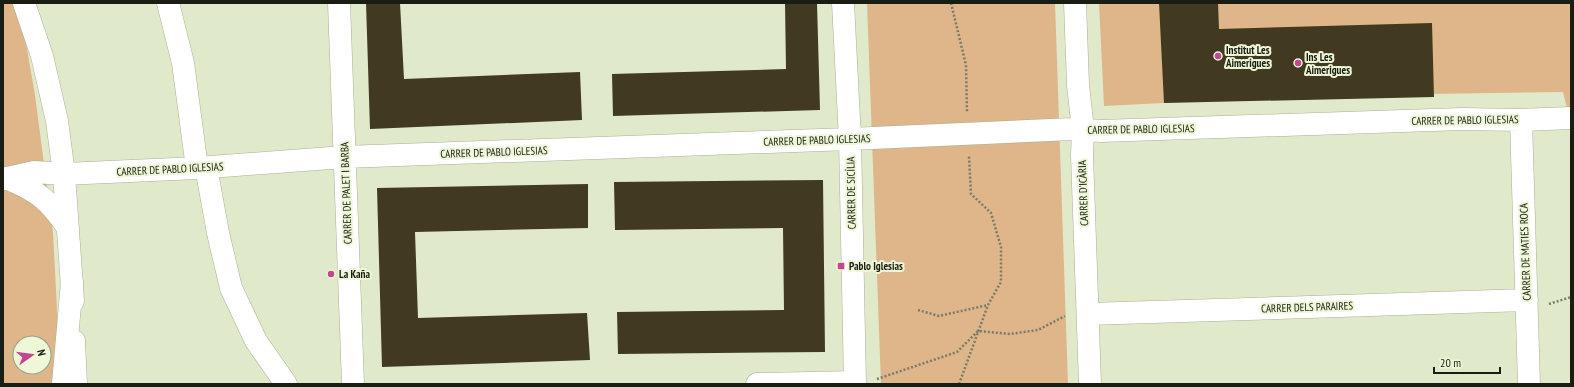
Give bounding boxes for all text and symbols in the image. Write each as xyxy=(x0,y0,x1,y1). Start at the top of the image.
place label: Institut Les Aimerigues xyxy=(1225,43,1270,70)
place label: Ins Les Aimerigues xyxy=(1305,50,1350,77)
marker: Institut Les Aimerigues xyxy=(1213,51,1223,61)
marker: Ins Les Aimerigues xyxy=(1293,58,1303,68)
street label: CARRER DE PABLO IGLESIAS xyxy=(1411,112,1519,128)
street label: CARRER DE PABLO IGLESIAS xyxy=(1087,121,1195,137)
street label: CARRER DE PABLO IGLESIAS xyxy=(763,131,871,149)
street label: CARRER DE PALET I BARBA xyxy=(337,141,355,244)
street label: CARRER DE PABLO IGLESIAS xyxy=(440,143,548,161)
street label: CARRER DE SICÍLIA xyxy=(843,156,859,230)
street label: CARRER DE PABLO IGLESIAS xyxy=(116,159,224,179)
street label: CARRER D'ICÀRIA xyxy=(1075,159,1091,226)
street label: CARRER DE MATIES ROCA xyxy=(1516,202,1534,301)
place label: Pablo Iglesias xyxy=(849,259,903,273)
marker: Pablo Iglesias xyxy=(836,261,846,271)
place label: La Kaña xyxy=(339,267,370,281)
marker: La Kaña xyxy=(326,269,336,279)
street label: CARRER DELS PARAIRES xyxy=(1261,298,1354,316)
north arrow xyxy=(12,335,52,375)
text: N xyxy=(34,348,49,357)
scale bar xyxy=(1434,349,1500,375)
text: 20 m xyxy=(1440,355,1461,370)

